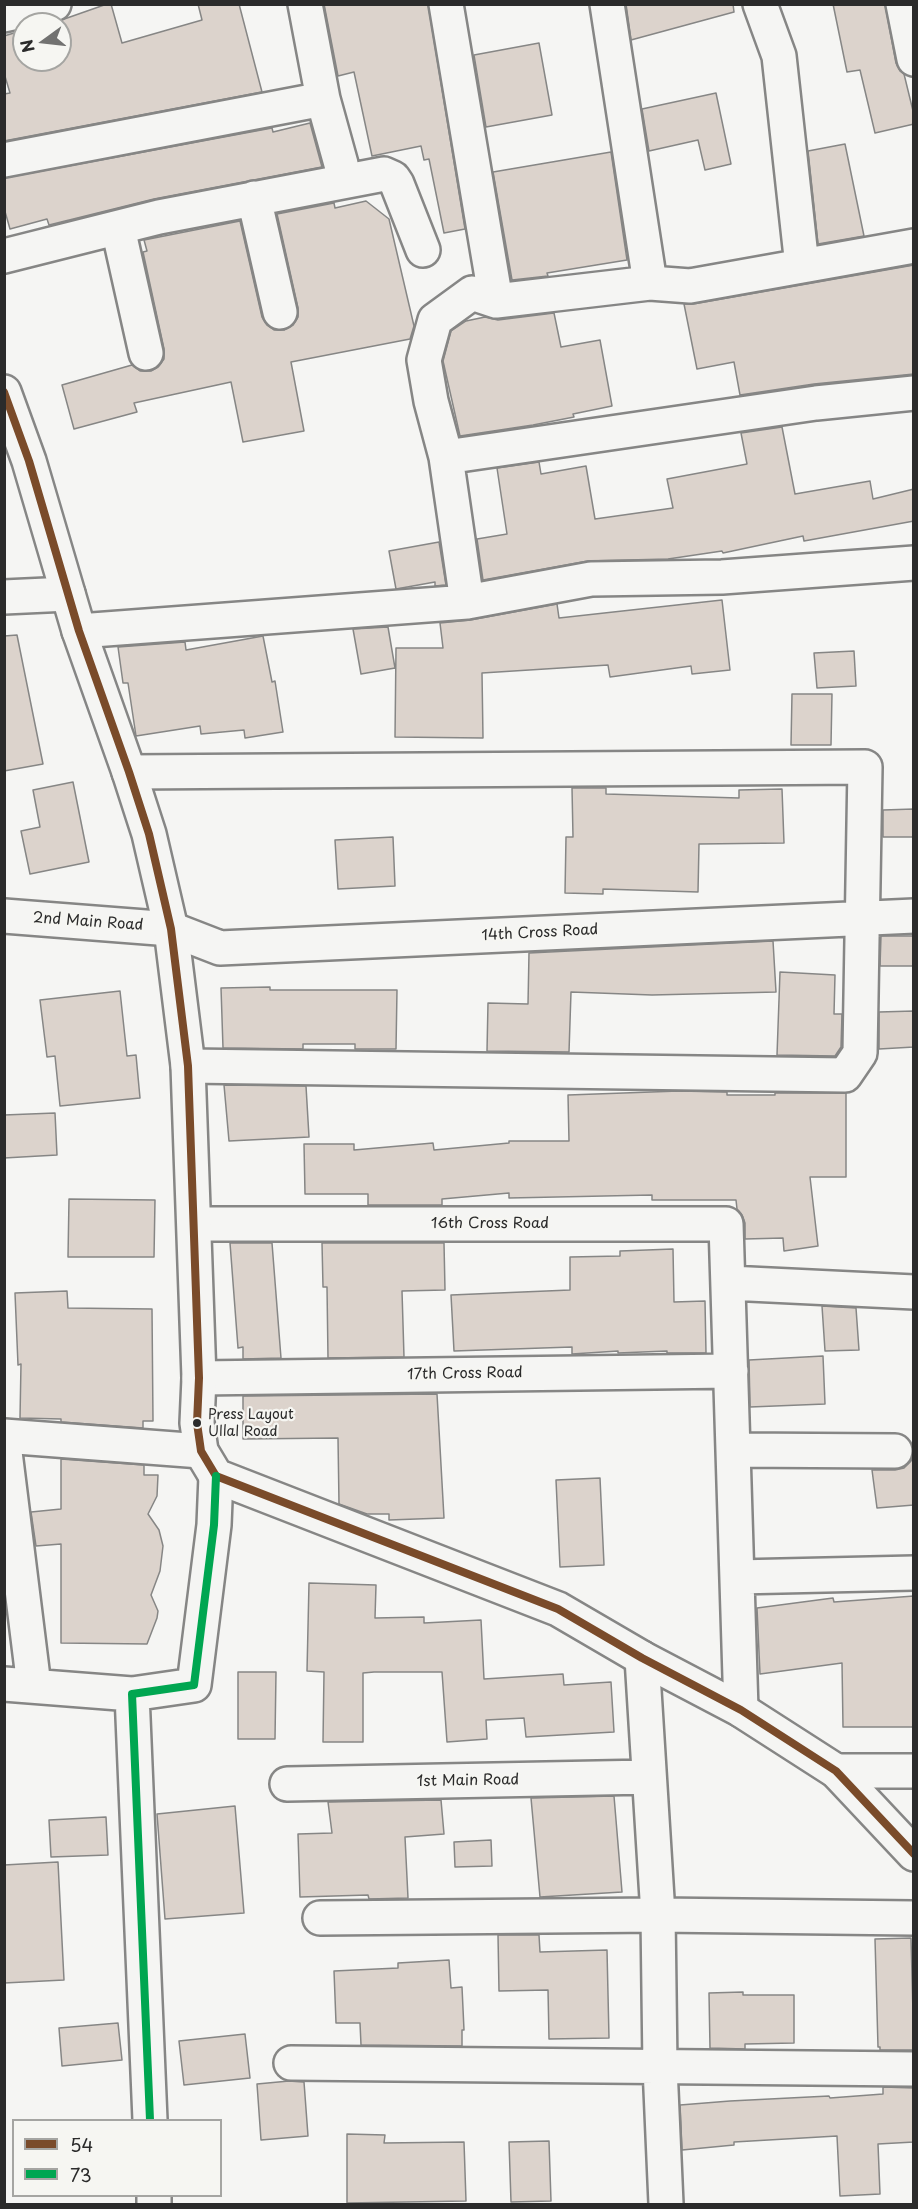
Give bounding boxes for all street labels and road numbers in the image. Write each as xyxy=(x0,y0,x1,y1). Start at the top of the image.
street label: 2nd Main Road xyxy=(32,909,144,935)
street label: 14th Cross Road xyxy=(481,921,599,945)
street label: 16th Cross Road xyxy=(431,1215,549,1233)
street label: 17th Cross Road xyxy=(407,1364,523,1384)
street label: 1st Main Road xyxy=(417,1771,519,1791)

